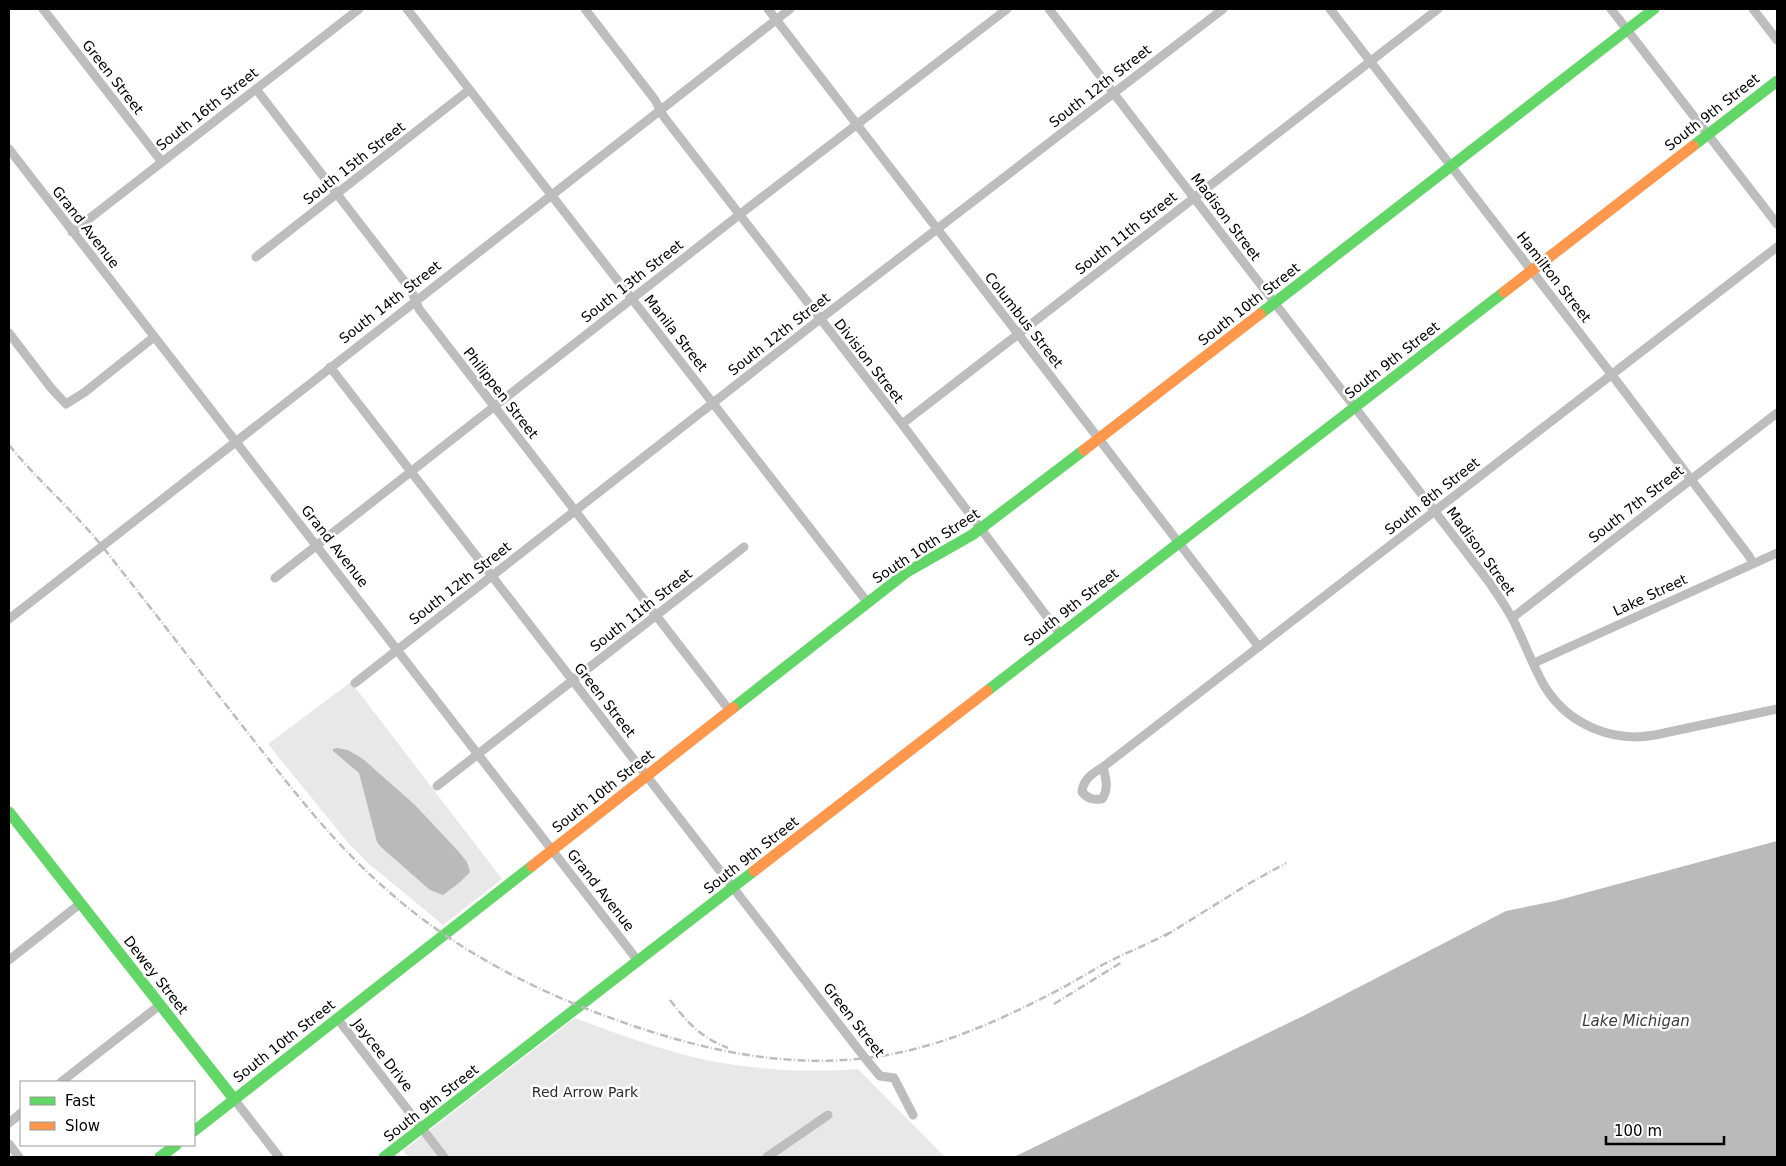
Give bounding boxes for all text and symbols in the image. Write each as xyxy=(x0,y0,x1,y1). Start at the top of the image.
street label: Green Street xyxy=(79,37,147,118)
street label: South 12th Street xyxy=(1046,41,1154,131)
street label: South 16th Street xyxy=(153,64,261,154)
street label: South 9th Street xyxy=(1662,70,1763,154)
street label: South 15th Street xyxy=(300,118,408,208)
street label: Madison Street xyxy=(1188,170,1264,264)
street label: Grand Avenue xyxy=(49,183,123,271)
street label: South 11th Street xyxy=(1072,188,1180,278)
street label: Hamilton Street xyxy=(1514,229,1595,326)
street label: South 13th Street xyxy=(578,236,686,326)
street label: South 14th Street xyxy=(336,257,444,347)
street label: South 10th Street xyxy=(1195,259,1303,349)
street label: Columbus Street xyxy=(982,269,1067,371)
street label: South 12th Street xyxy=(725,289,833,379)
street label: Manila Street xyxy=(641,291,711,375)
street label: Division Street xyxy=(831,316,907,407)
street label: South 9th Street xyxy=(1342,318,1443,402)
street label: Philippen Street xyxy=(460,344,542,442)
street label: South 8th Street xyxy=(1382,454,1483,538)
street label: South 7th Street xyxy=(1586,462,1687,546)
street label: Grand Avenue xyxy=(298,502,372,590)
street label: Madison Street xyxy=(1444,504,1519,599)
street label: South 10th Street xyxy=(870,505,983,587)
street label: South 12th Street xyxy=(406,538,514,628)
street label: South 11th Street xyxy=(587,565,695,655)
street label: South 9th Street xyxy=(1021,565,1122,649)
street label: Lake Street xyxy=(1611,571,1690,619)
street label: Green Street xyxy=(571,660,639,741)
street label: South 10th Street xyxy=(549,746,657,836)
street label: South 9th Street xyxy=(701,813,802,897)
street label: Grand Avenue xyxy=(564,846,638,934)
street label: Dewey Street xyxy=(121,933,192,1018)
street label: Green Street xyxy=(820,980,888,1061)
street label: South 10th Street xyxy=(230,996,338,1086)
water label: Lake Michigan xyxy=(1582,1012,1690,1030)
street label: Jaycee Drive xyxy=(349,1015,416,1094)
street label: South 9th Street xyxy=(381,1061,482,1145)
legend xyxy=(20,1081,195,1146)
park label: Red Arrow Park xyxy=(532,1084,639,1100)
text: Fast xyxy=(65,1092,95,1110)
scale bar xyxy=(1606,1114,1724,1146)
text: Slow xyxy=(65,1117,100,1135)
text: 100 m xyxy=(1614,1122,1662,1140)

